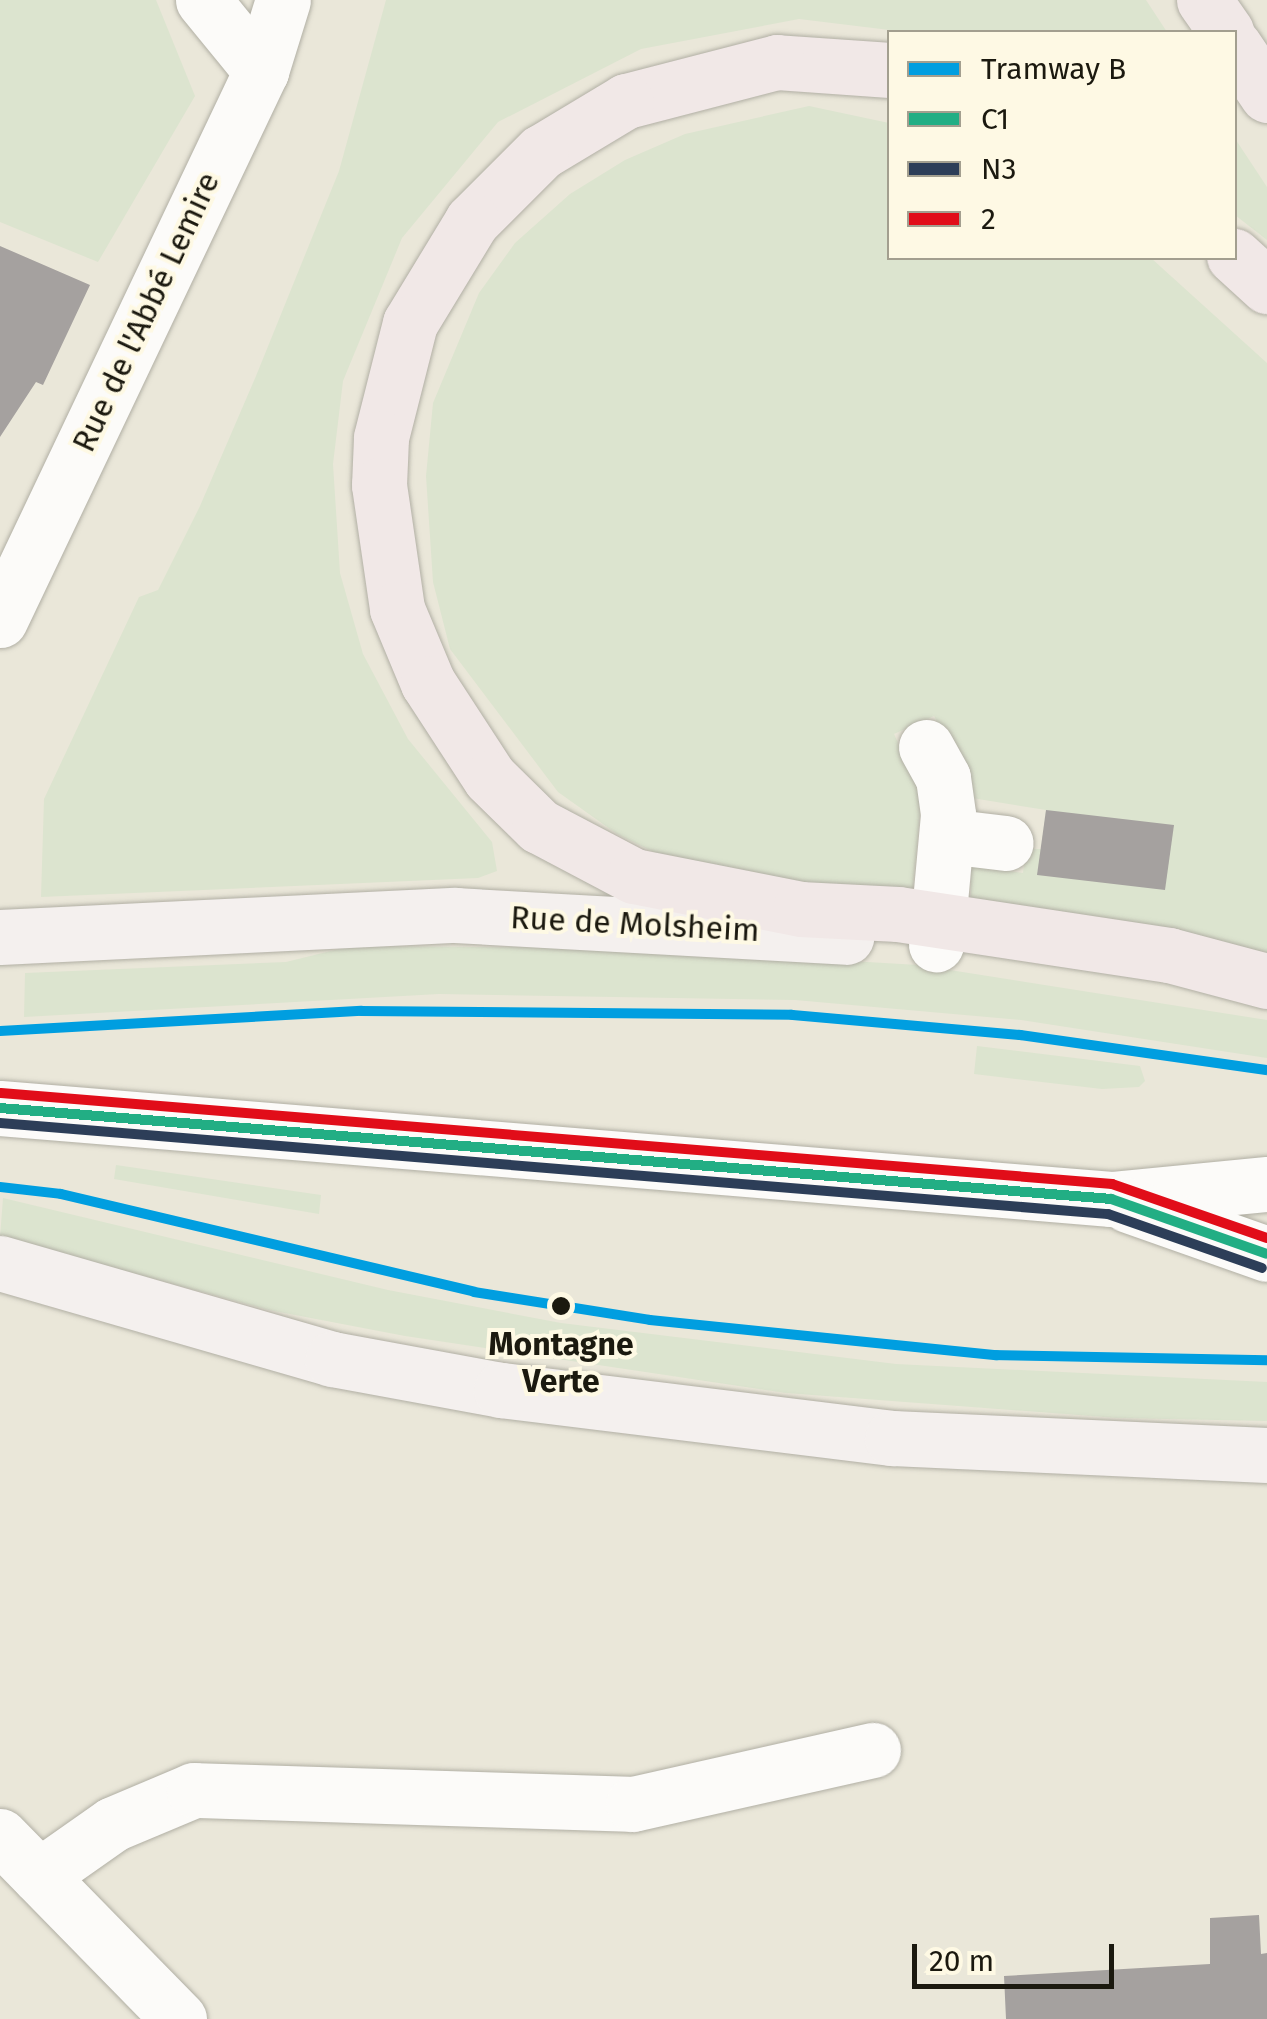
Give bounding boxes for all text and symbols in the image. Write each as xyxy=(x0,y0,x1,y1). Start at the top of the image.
legend xyxy=(887,30,1237,260)
text: Tramway B xyxy=(981,51,1126,87)
text: C1 xyxy=(981,101,1009,137)
text: N3 xyxy=(981,151,1016,187)
street label: Rue de l'Abbé Lemire xyxy=(64,166,228,458)
text: 2 xyxy=(981,201,996,237)
street label: Rue de Molsheim xyxy=(509,898,761,950)
marker: Montagne Verte xyxy=(546,1291,576,1321)
place label: Montagne Verte xyxy=(488,1326,634,1401)
scale bar xyxy=(917,1924,1120,1986)
text: 20 m xyxy=(929,1943,994,1979)

